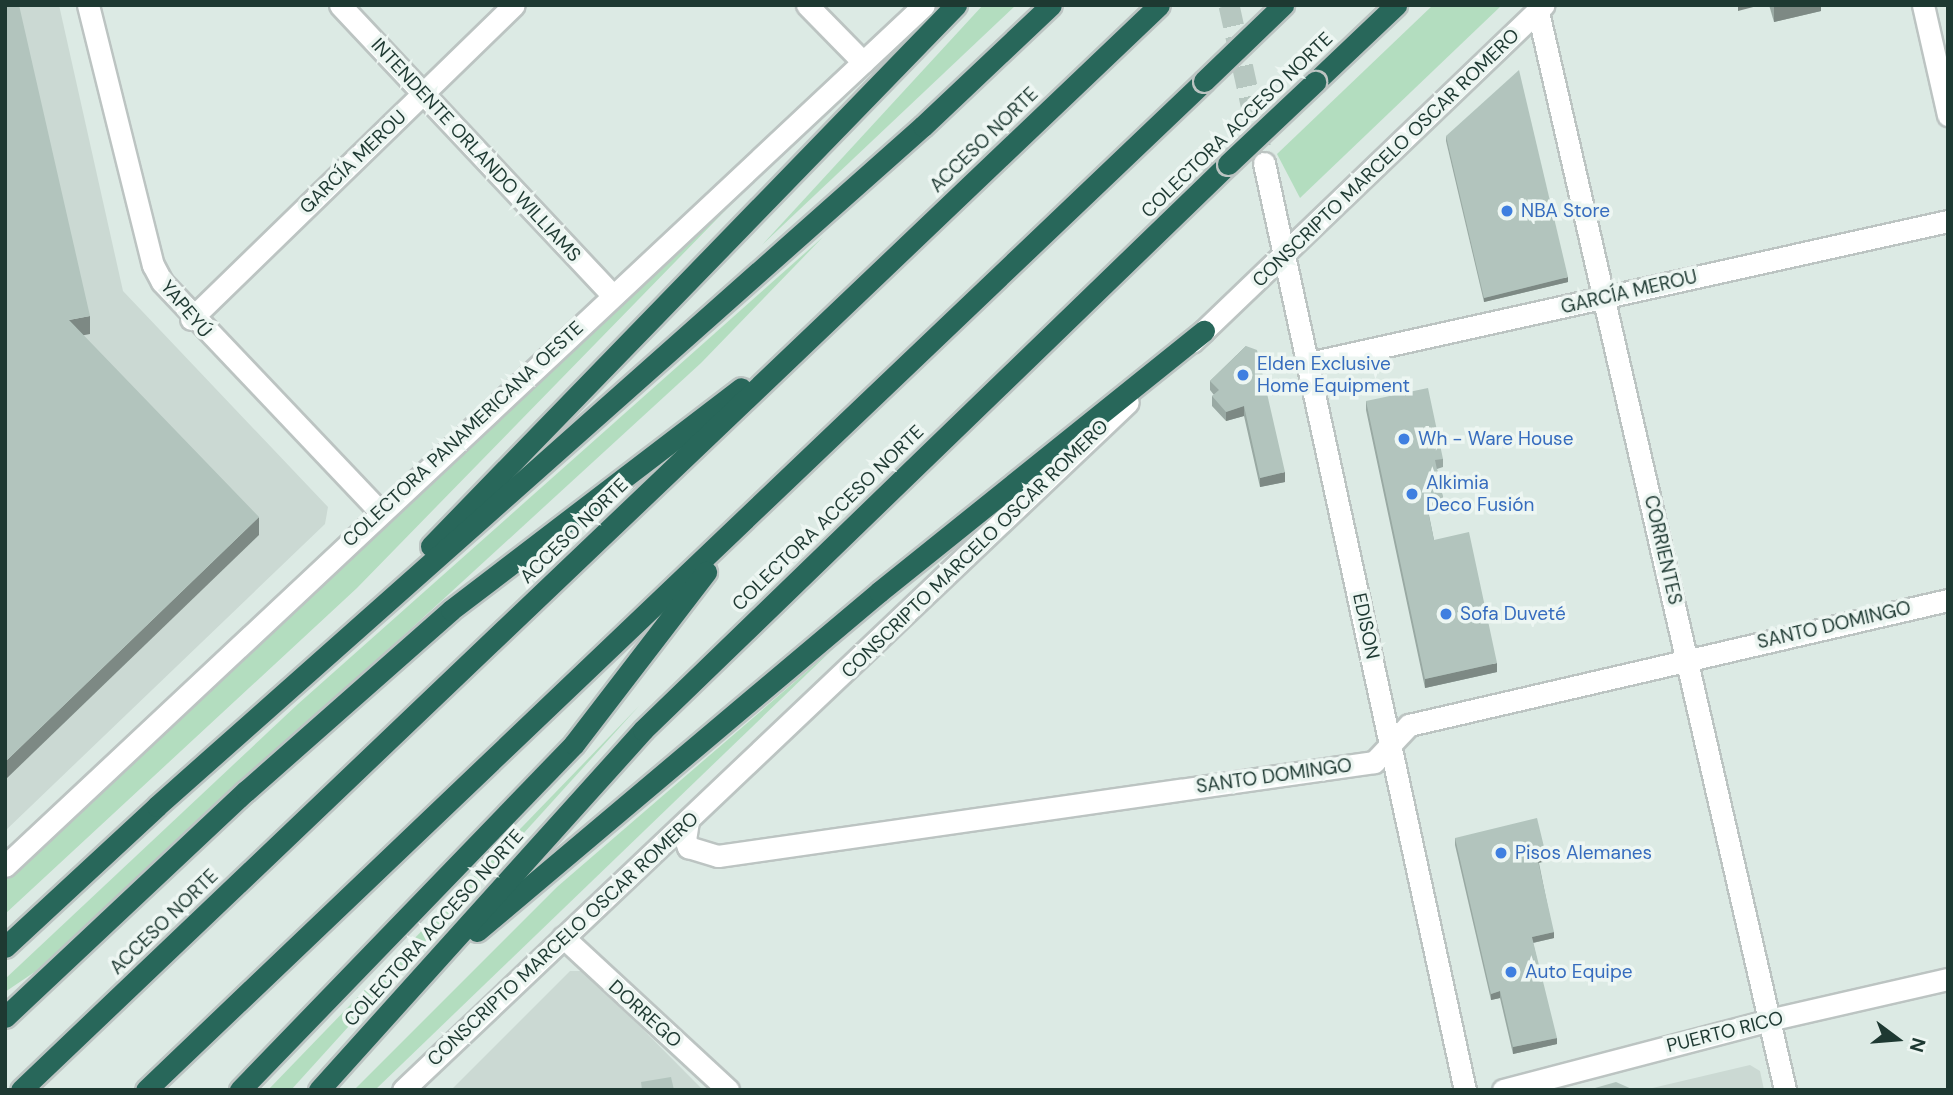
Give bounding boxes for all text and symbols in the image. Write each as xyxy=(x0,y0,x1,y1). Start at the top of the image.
street label: CONSCRIPTO MARCELO OSCAR ROMERO xyxy=(1248,24,1524,292)
street label: COLECTORA ACCESO NORTE xyxy=(1137,27,1337,223)
street label: INTENDENTE ORLANDO WILLIAMS xyxy=(366,34,586,266)
street label: ACCESO NORTE xyxy=(925,83,1043,197)
street label: GARCÍA MEROU xyxy=(295,105,411,219)
place label: NBA Store xyxy=(1521,200,1610,222)
marker: NBA Store xyxy=(1499,203,1515,219)
street label: GARCÍA MEROU xyxy=(1559,265,1699,319)
street label: YAPEYÚ xyxy=(156,276,216,342)
street label: COLECTORA PANAMERICANA OESTE xyxy=(338,316,588,552)
place label: Elden Exclusive Home Equipment xyxy=(1257,353,1410,397)
marker: Elden Exclusive Home Equipment xyxy=(1235,367,1251,383)
street label: CONSCRIPTO MARCELO OSCAR ROMERO xyxy=(837,415,1113,683)
street label: COLECTORA ACCESO NORTE xyxy=(728,420,928,616)
place label: Wh - Ware House xyxy=(1418,428,1573,450)
marker: Wh - Ware House xyxy=(1396,431,1412,447)
place label: Alkimia Deco Fusión xyxy=(1426,472,1534,516)
street label: ACCESO NORTE xyxy=(515,474,633,588)
marker: Alkimia Deco Fusión xyxy=(1404,486,1420,502)
street label: CORRIENTES xyxy=(1639,493,1687,607)
street label: EDISON xyxy=(1348,591,1384,661)
street label: SANTO DOMINGO xyxy=(1755,596,1913,654)
place label: Sofa Duveté xyxy=(1460,603,1566,625)
marker: Sofa Duveté xyxy=(1438,606,1454,622)
street label: SANTO DOMINGO xyxy=(1195,754,1353,798)
street label: CONSCRIPTO MARCELO OSCAR ROMERO xyxy=(423,807,703,1071)
street label: COLECTORA ACCESO NORTE xyxy=(339,825,529,1031)
place label: Pisos Alemanes xyxy=(1515,842,1652,864)
marker: Pisos Alemanes xyxy=(1493,845,1509,861)
street label: ACCESO NORTE xyxy=(105,865,223,979)
place label: Auto Equipe xyxy=(1525,961,1633,983)
marker: Auto Equipe xyxy=(1503,964,1519,980)
street label: DORREGO xyxy=(604,975,686,1053)
north arrow xyxy=(1862,1004,1932,1074)
street label: PUERTO RICO xyxy=(1664,1007,1786,1057)
text: N xyxy=(1904,1035,1932,1055)

